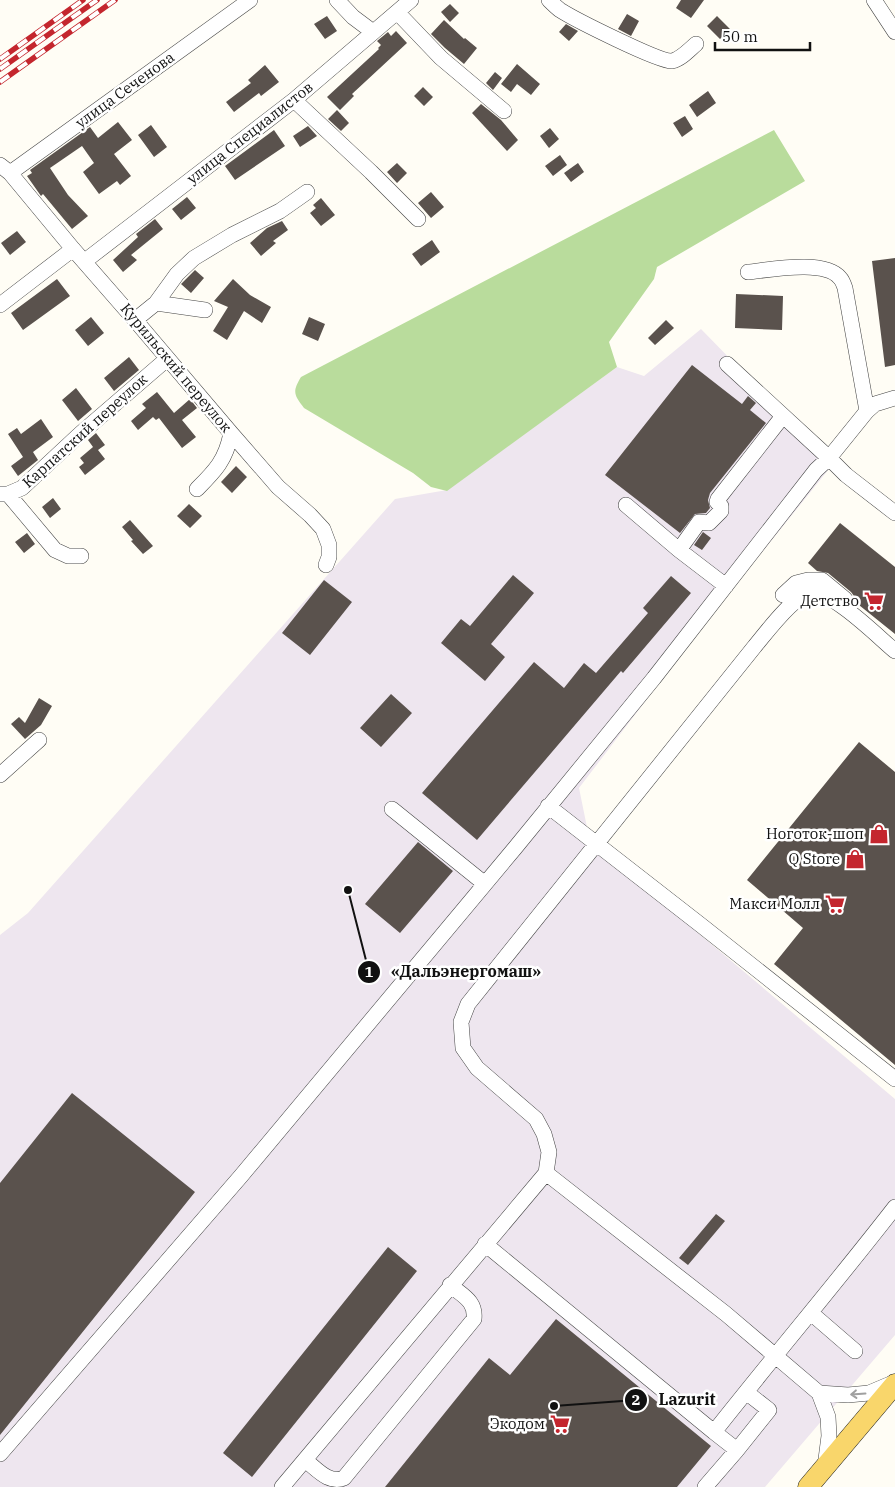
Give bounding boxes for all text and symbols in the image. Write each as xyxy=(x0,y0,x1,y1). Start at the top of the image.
scale bar xyxy=(715,20,810,52)
text: 50 m xyxy=(722,27,758,46)
street label: улица Сеченова xyxy=(71,47,178,132)
street label: улица Специалистов xyxy=(183,77,317,188)
street label: Курильский переулок xyxy=(117,299,236,436)
street label: Карпатский переулок xyxy=(18,369,151,492)
supermarket icon: Детство xyxy=(863,590,885,612)
place label: Детство xyxy=(800,591,859,610)
shop icon: Ноготок-шоп xyxy=(868,823,890,845)
place label: Ноготок-шоп xyxy=(766,824,864,843)
shop icon: Q Store xyxy=(844,848,866,870)
place label: Q Store xyxy=(789,849,840,868)
supermarket icon: Макси Молл xyxy=(824,893,846,915)
place label: Макси Молл xyxy=(729,894,820,913)
callout: «Дальэнергомаш» xyxy=(356,956,551,987)
text: «Дальэнергомаш» xyxy=(391,961,541,981)
text: 1 xyxy=(364,962,374,981)
callout: Lazurit xyxy=(624,1384,726,1415)
text: Lazurit xyxy=(658,1389,716,1409)
one-way arrow xyxy=(850,1389,866,1399)
text: 2 xyxy=(631,1390,641,1409)
supermarket icon: Экодом xyxy=(549,1413,571,1435)
place label: Экодом xyxy=(490,1414,545,1433)

